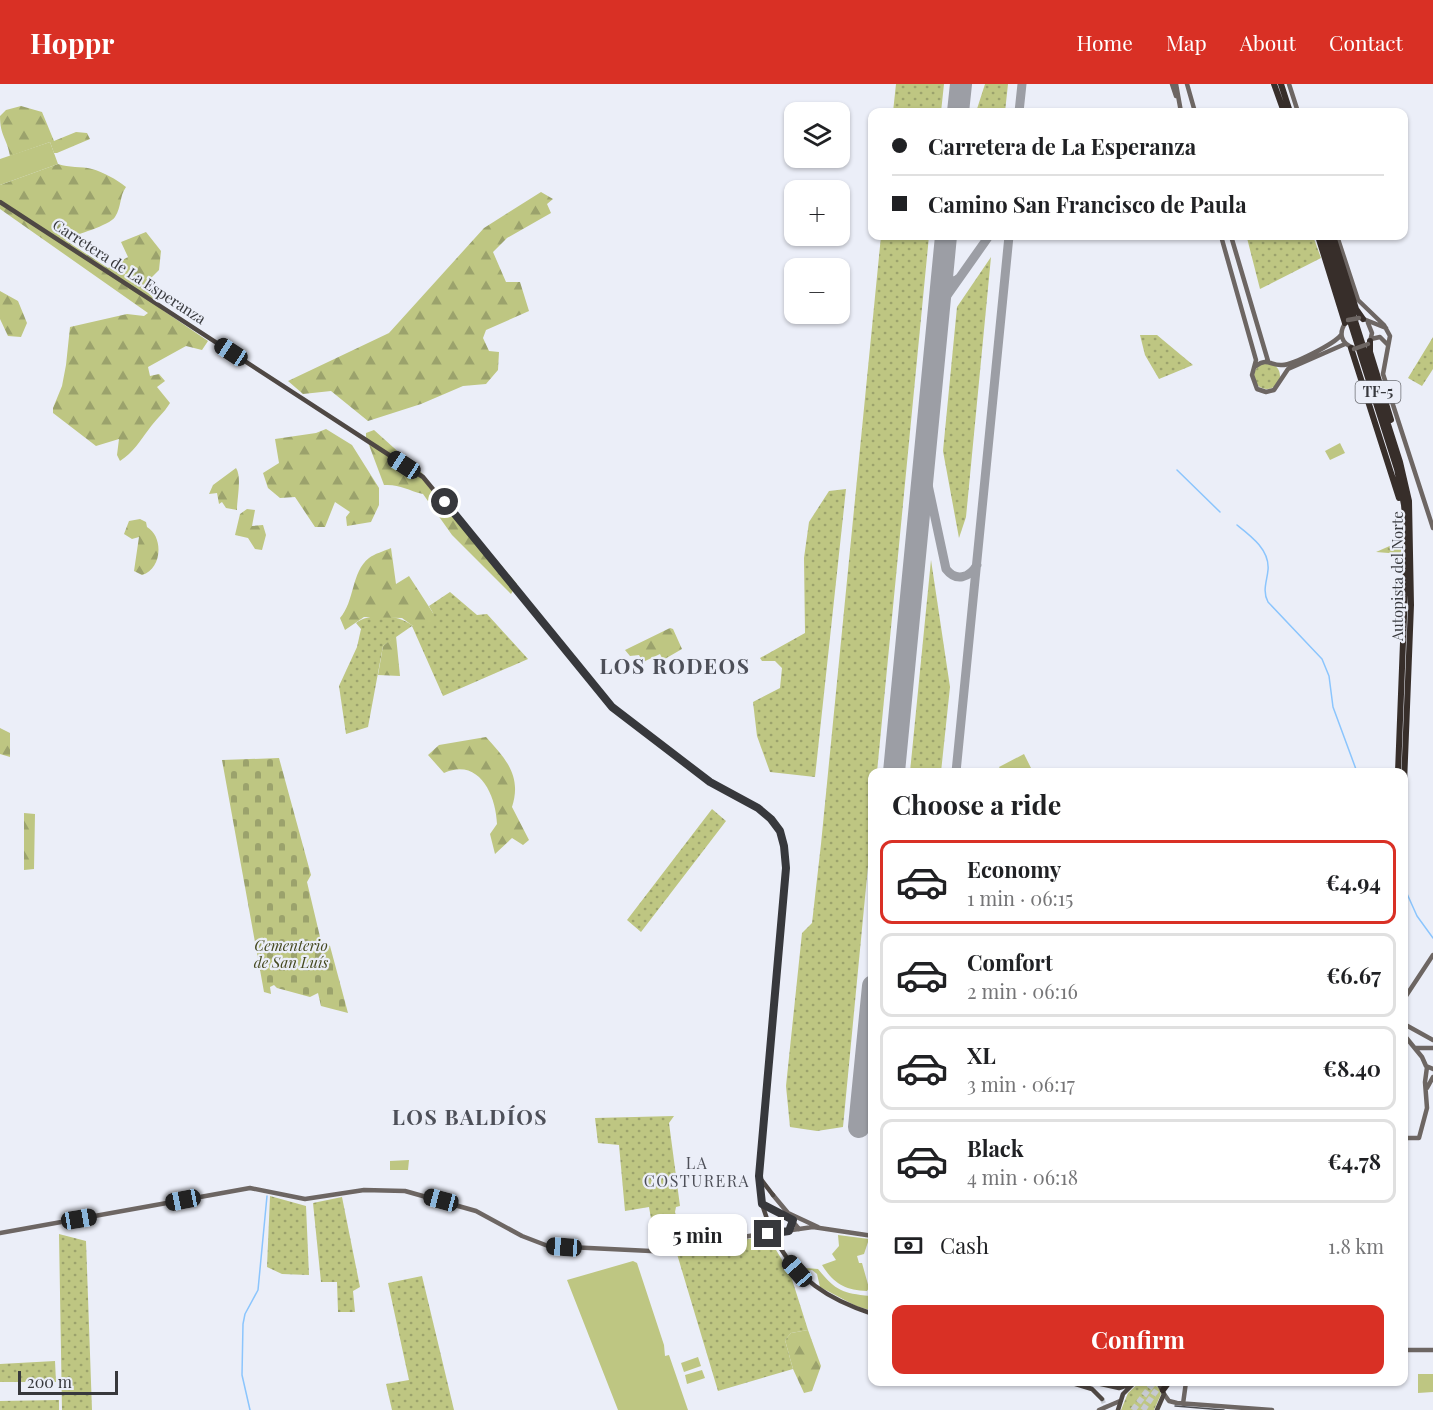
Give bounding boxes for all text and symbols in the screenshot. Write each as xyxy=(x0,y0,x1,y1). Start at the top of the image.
text: Hoppr xyxy=(30,24,114,61)
text: Home xyxy=(1077,28,1133,56)
text: Map xyxy=(1166,28,1207,56)
text: About xyxy=(1240,28,1296,56)
text: Contact xyxy=(1329,28,1403,56)
map controls xyxy=(784,102,850,324)
button: layers xyxy=(784,102,850,168)
text: Carretera de La Esperanza xyxy=(928,131,1196,161)
button: + xyxy=(784,180,850,246)
text: Camino San Francisco de Paula xyxy=(928,189,1247,219)
street label: Carretera de La Esperanza xyxy=(49,214,210,329)
button: − xyxy=(784,258,850,324)
car xyxy=(211,335,251,369)
road number: TF-5 xyxy=(1356,381,1400,403)
car xyxy=(384,448,424,482)
route start xyxy=(431,488,458,515)
street label: Autopista del Norte xyxy=(1387,511,1407,642)
district label: LOS RODEOS xyxy=(600,651,751,679)
text: Choose a ride xyxy=(892,786,1061,822)
text: Economy xyxy=(967,854,1061,884)
icon: car xyxy=(895,855,949,909)
text: €4.94 xyxy=(1326,867,1381,897)
text: 1 min · 06:15 xyxy=(967,884,1073,911)
park label: Cementerio de San Luís xyxy=(254,935,329,972)
text: Comfort xyxy=(967,947,1053,977)
icon: car xyxy=(895,948,949,1002)
text: €6.67 xyxy=(1326,960,1381,990)
text: 2 min · 06:16 xyxy=(967,977,1078,1004)
text: XL xyxy=(967,1040,996,1070)
icon: car xyxy=(895,1041,949,1095)
text: €8.40 xyxy=(1323,1053,1381,1083)
text: 3 min · 06:17 xyxy=(967,1070,1075,1097)
district label: LOS BALDÍOS xyxy=(392,1102,548,1130)
text: Black xyxy=(967,1133,1024,1163)
icon: car xyxy=(895,1134,949,1188)
text: €4.78 xyxy=(1327,1146,1381,1176)
district label: LA COSTURERA xyxy=(644,1152,750,1191)
text: 4 min · 06:18 xyxy=(967,1163,1078,1190)
car xyxy=(421,1187,461,1213)
car xyxy=(164,1188,202,1212)
car xyxy=(60,1207,98,1231)
callout: 5 min xyxy=(648,1213,747,1255)
route end xyxy=(754,1220,781,1247)
text: 5 min xyxy=(672,1221,723,1248)
icon: cash xyxy=(892,1229,925,1262)
text: Cash xyxy=(940,1230,989,1260)
text: 1.8 km xyxy=(1328,1232,1384,1259)
car xyxy=(545,1237,583,1257)
car xyxy=(778,1252,816,1290)
button: Confirm xyxy=(892,1305,1384,1374)
scale bar xyxy=(18,1368,118,1396)
text: 200 m xyxy=(27,1371,72,1392)

